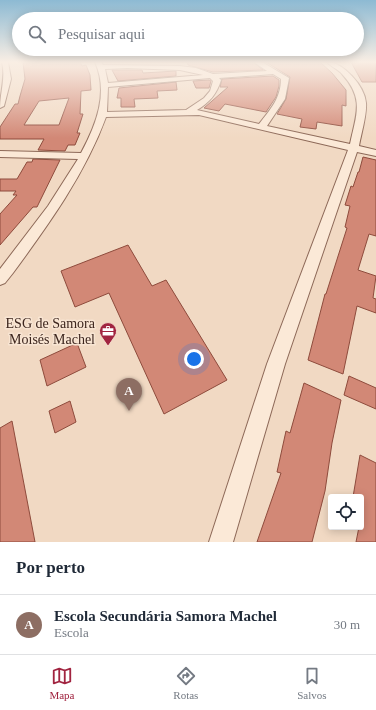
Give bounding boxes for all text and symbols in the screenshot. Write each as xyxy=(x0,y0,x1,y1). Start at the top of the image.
search box xyxy=(12,12,364,56)
icon: search xyxy=(26,23,48,45)
text: Pesquisar aqui xyxy=(58,26,145,42)
place label: ESG de Samora Moisés Machel xyxy=(6,316,96,347)
office icon: ESG de Samora Moisés Machel xyxy=(98,321,118,346)
your location xyxy=(184,349,204,369)
pin: A xyxy=(116,378,142,411)
map controls xyxy=(328,494,364,530)
button: locate xyxy=(328,494,364,530)
text: Por perto xyxy=(16,558,85,577)
text: Escola Secundária Samora Machel xyxy=(54,608,277,624)
text: A xyxy=(24,617,34,632)
text: 30 m xyxy=(334,617,360,632)
text: Escola xyxy=(54,625,89,640)
tab: Mapa xyxy=(49,665,74,701)
tab: Rotas xyxy=(173,665,198,701)
tab: Salvos xyxy=(297,665,327,701)

